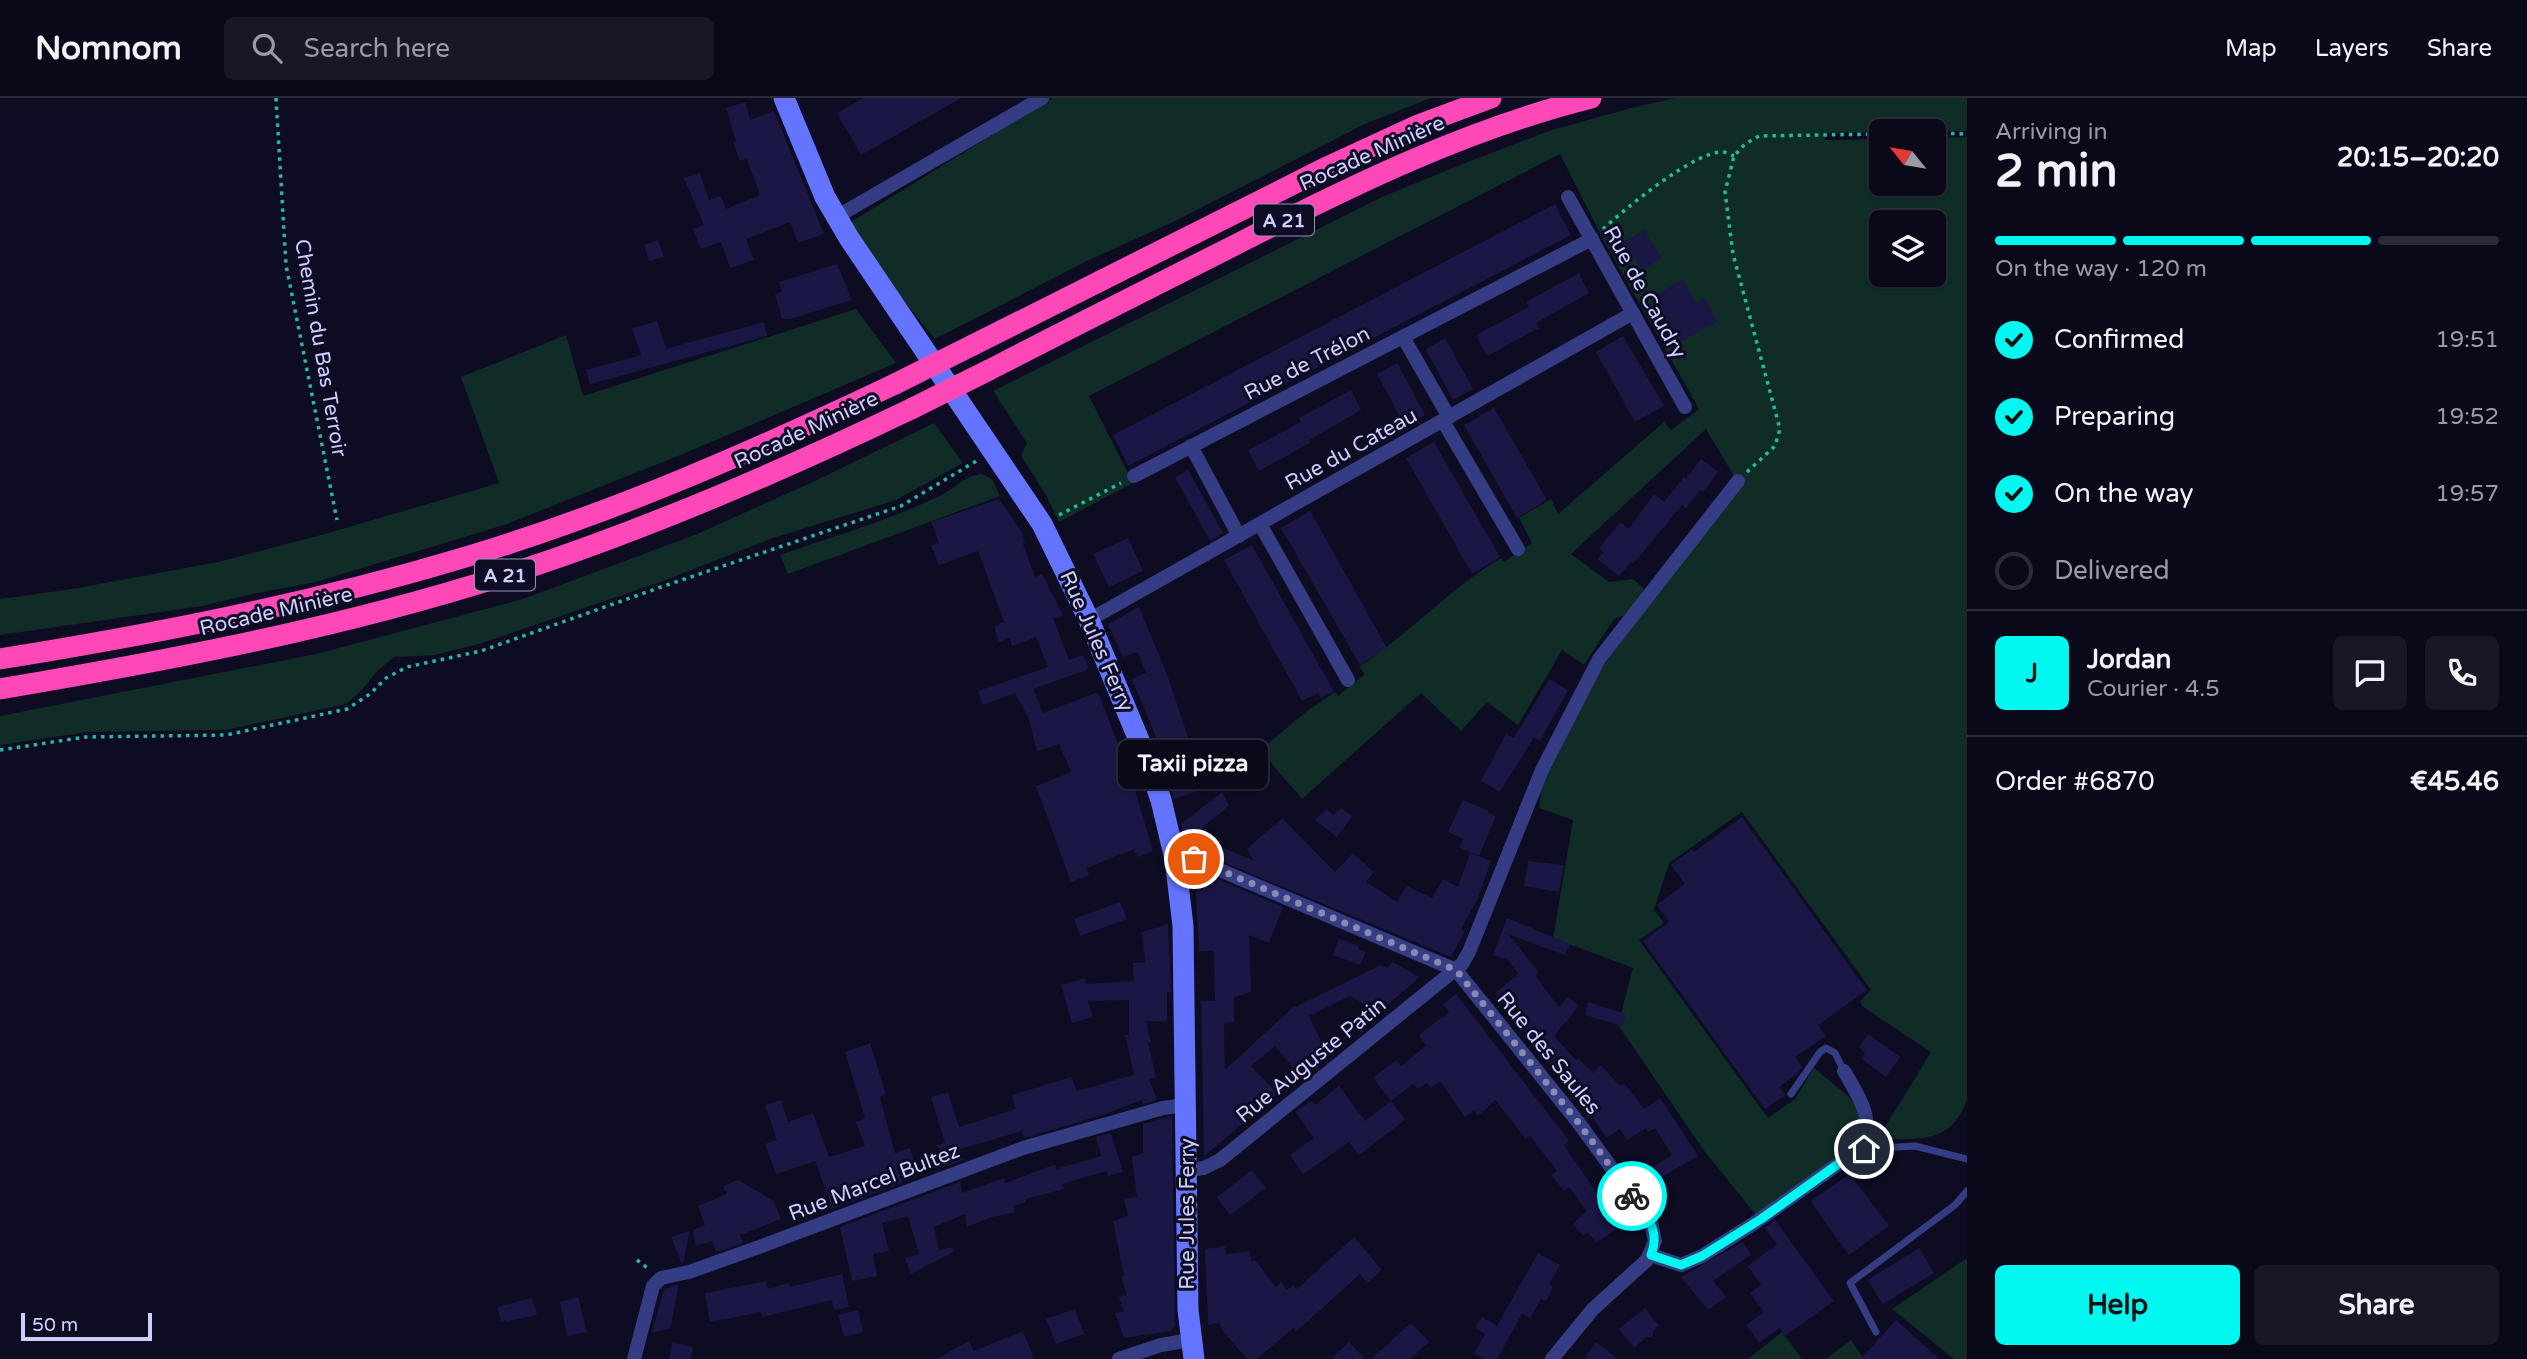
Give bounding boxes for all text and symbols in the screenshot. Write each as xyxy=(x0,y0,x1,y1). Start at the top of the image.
search box xyxy=(224,17,714,80)
text: Nomnom xyxy=(35,29,182,68)
icon: search xyxy=(248,29,286,67)
text: Search here xyxy=(304,33,450,64)
text: Map xyxy=(2225,34,2277,63)
text: Layers xyxy=(2315,34,2389,63)
text: Share xyxy=(2427,34,2492,63)
street label: Rocade Minière xyxy=(1296,110,1449,197)
text: Arriving in xyxy=(1995,118,2108,146)
north arrow xyxy=(1869,119,1946,196)
map controls xyxy=(1869,119,1946,287)
text: 20:15–20:20 xyxy=(2337,142,2499,173)
text: 2 min xyxy=(1995,144,2118,199)
road number: A 21 xyxy=(1254,204,1314,236)
button: layers xyxy=(1869,210,1946,287)
street label: Rue de Caudry xyxy=(1598,222,1691,363)
street label: Chemin du Bas Terroir xyxy=(289,237,352,459)
text: On the way · 120 m xyxy=(1995,255,2207,283)
street label: Rue de Trélon xyxy=(1240,321,1374,406)
icon: check xyxy=(1995,321,2033,359)
text: Confirmed xyxy=(2054,324,2184,355)
text: 19:51 xyxy=(2435,326,2499,354)
street label: Rocade Minière xyxy=(730,386,882,475)
icon: check xyxy=(1995,398,2033,436)
text: Preparing xyxy=(2054,401,2175,432)
street label: Rue du Cateau xyxy=(1281,403,1422,496)
text: 19:52 xyxy=(2435,403,2499,431)
icon: check xyxy=(1995,475,2033,513)
text: On the way xyxy=(2054,478,2194,509)
text: 19:57 xyxy=(2435,480,2499,508)
text: Delivered xyxy=(2054,555,2170,586)
road number: A 21 xyxy=(475,560,535,590)
street label: Rue Jules Ferry xyxy=(1054,567,1139,715)
street label: Rocade Minière xyxy=(197,582,355,641)
button: chat xyxy=(2333,636,2407,710)
button: phone xyxy=(2425,636,2499,710)
text: Jordan xyxy=(2087,644,2171,675)
text: J xyxy=(2026,658,2038,689)
text: Courier · 4.5 xyxy=(2087,675,2220,703)
callout: Taxii pizza xyxy=(1119,740,1269,789)
text: Taxii pizza xyxy=(1137,750,1249,778)
text: Order #6870 xyxy=(1995,766,2155,797)
text: €45.46 xyxy=(2410,766,2499,797)
pin xyxy=(1164,829,1224,889)
icon: bag xyxy=(1175,840,1213,878)
street label: Rue des Saules xyxy=(1492,987,1606,1120)
street label: Rue Auguste Patin xyxy=(1231,992,1391,1129)
pin xyxy=(1834,1119,1894,1179)
icon: home xyxy=(1845,1130,1883,1168)
street label: Rue Marcel Bultez xyxy=(785,1138,963,1227)
street label: Rue Jules Ferry xyxy=(1175,1138,1200,1290)
courier xyxy=(1597,1161,1667,1231)
icon: bike xyxy=(1613,1177,1651,1215)
button: Help xyxy=(1995,1265,2240,1345)
button: Share xyxy=(2254,1265,2499,1345)
scale bar xyxy=(21,1310,152,1342)
text: 50 m xyxy=(32,1314,78,1336)

